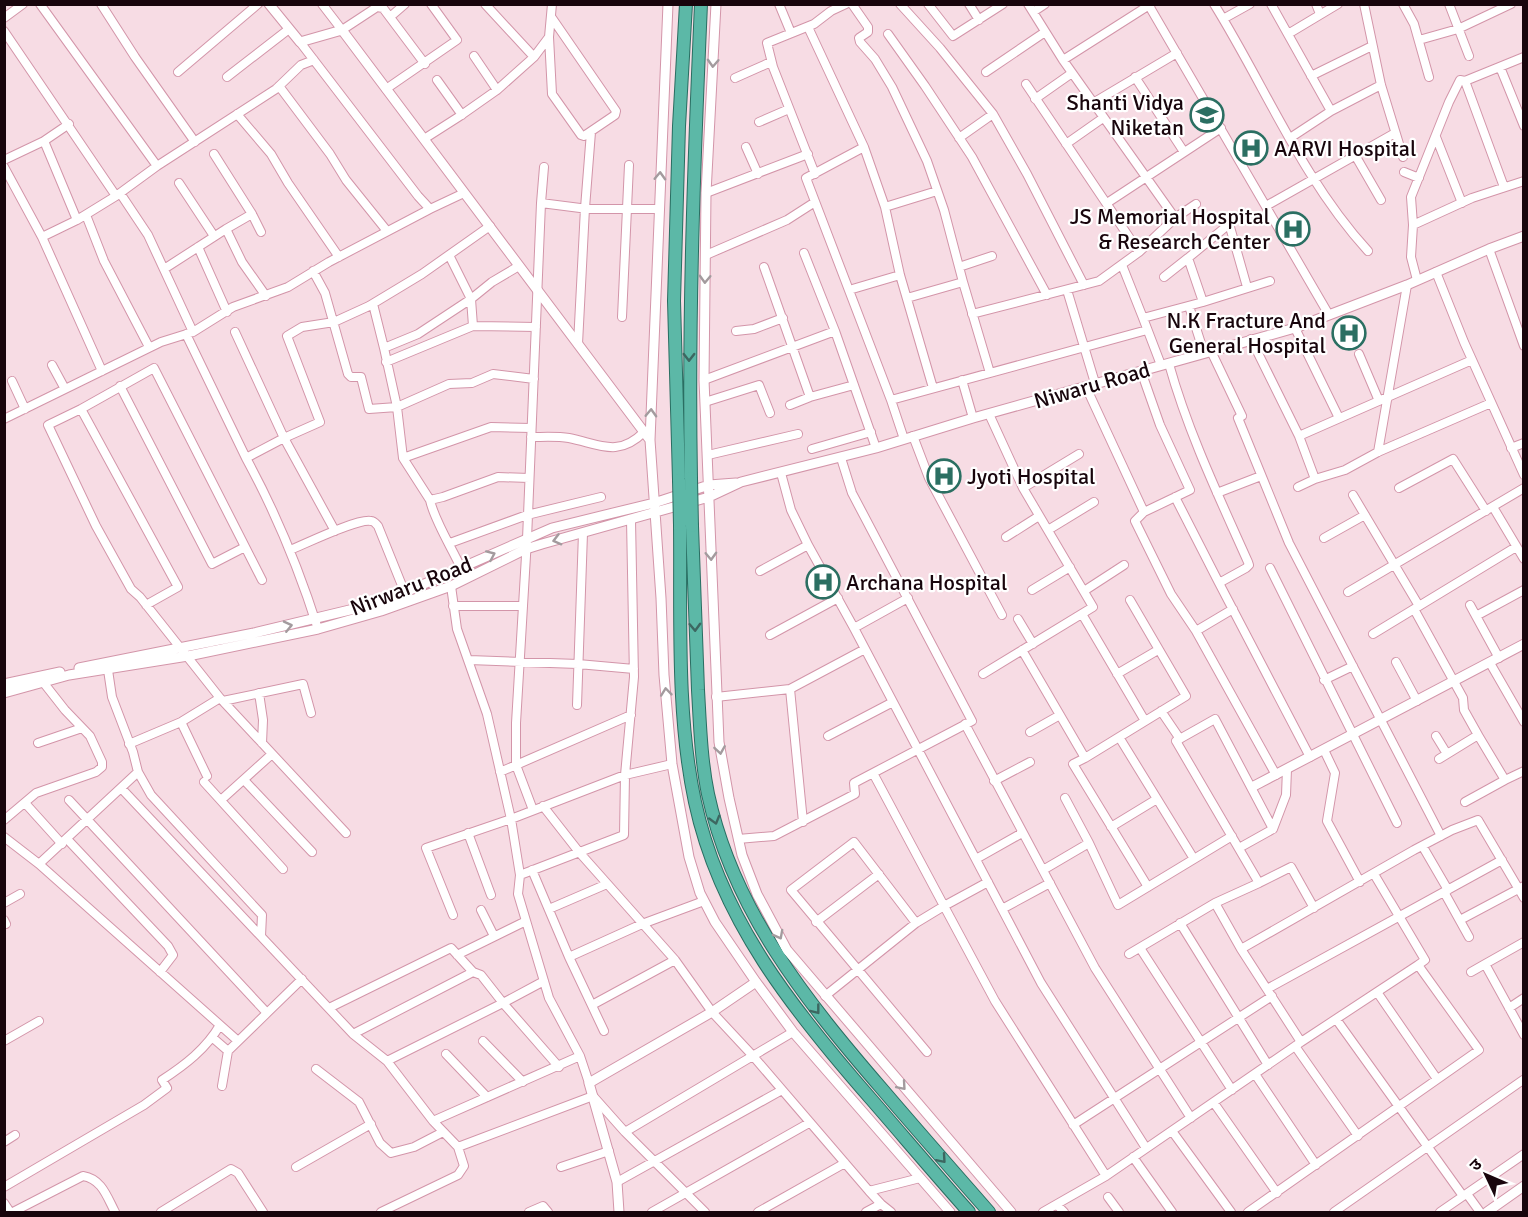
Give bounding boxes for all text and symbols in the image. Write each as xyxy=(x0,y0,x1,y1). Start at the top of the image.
one-way arrow xyxy=(706,58,719,67)
place label: Shanti Vidya Niketan xyxy=(1067,89,1184,141)
school or university icon: Shanti Vidya Niketan xyxy=(1189,97,1225,133)
hospital icon: AARVI Hospital xyxy=(1233,130,1269,166)
place label: AARVI Hospital xyxy=(1274,135,1416,162)
one-way arrow xyxy=(654,172,666,181)
place label: JS Memorial Hospital & Research Center xyxy=(1070,203,1270,255)
hospital icon: JS Memorial Hospital & Research Center xyxy=(1275,211,1311,247)
one-way arrow xyxy=(699,274,711,283)
place label: N.K Fracture And General Hospital xyxy=(1167,307,1326,359)
hospital icon: N.K Fracture And General Hospital xyxy=(1331,315,1367,351)
one-way arrow xyxy=(683,352,695,361)
street label: Niwaru Road xyxy=(1031,356,1153,414)
one-way arrow xyxy=(644,408,657,417)
hospital icon: Jyoti Hospital xyxy=(926,458,962,494)
place label: Jyoti Hospital xyxy=(967,463,1096,490)
one-way arrow xyxy=(552,532,562,545)
street label: Nirwaru Road xyxy=(346,550,476,622)
one-way arrow xyxy=(485,550,496,562)
one-way arrow xyxy=(705,551,718,560)
hospital icon: Archana Hospital xyxy=(805,564,841,600)
place label: Archana Hospital xyxy=(846,569,1007,596)
one-way arrow xyxy=(283,620,293,633)
one-way arrow xyxy=(689,622,702,631)
one-way arrow xyxy=(660,687,673,696)
one-way arrow xyxy=(714,746,726,755)
one-way arrow xyxy=(708,814,720,825)
one-way arrow xyxy=(772,929,783,939)
one-way arrow xyxy=(808,1003,819,1014)
one-way arrow xyxy=(895,1079,906,1089)
north arrow xyxy=(1456,1145,1516,1205)
one-way arrow xyxy=(935,1152,946,1163)
text: उ xyxy=(1465,1155,1487,1176)

